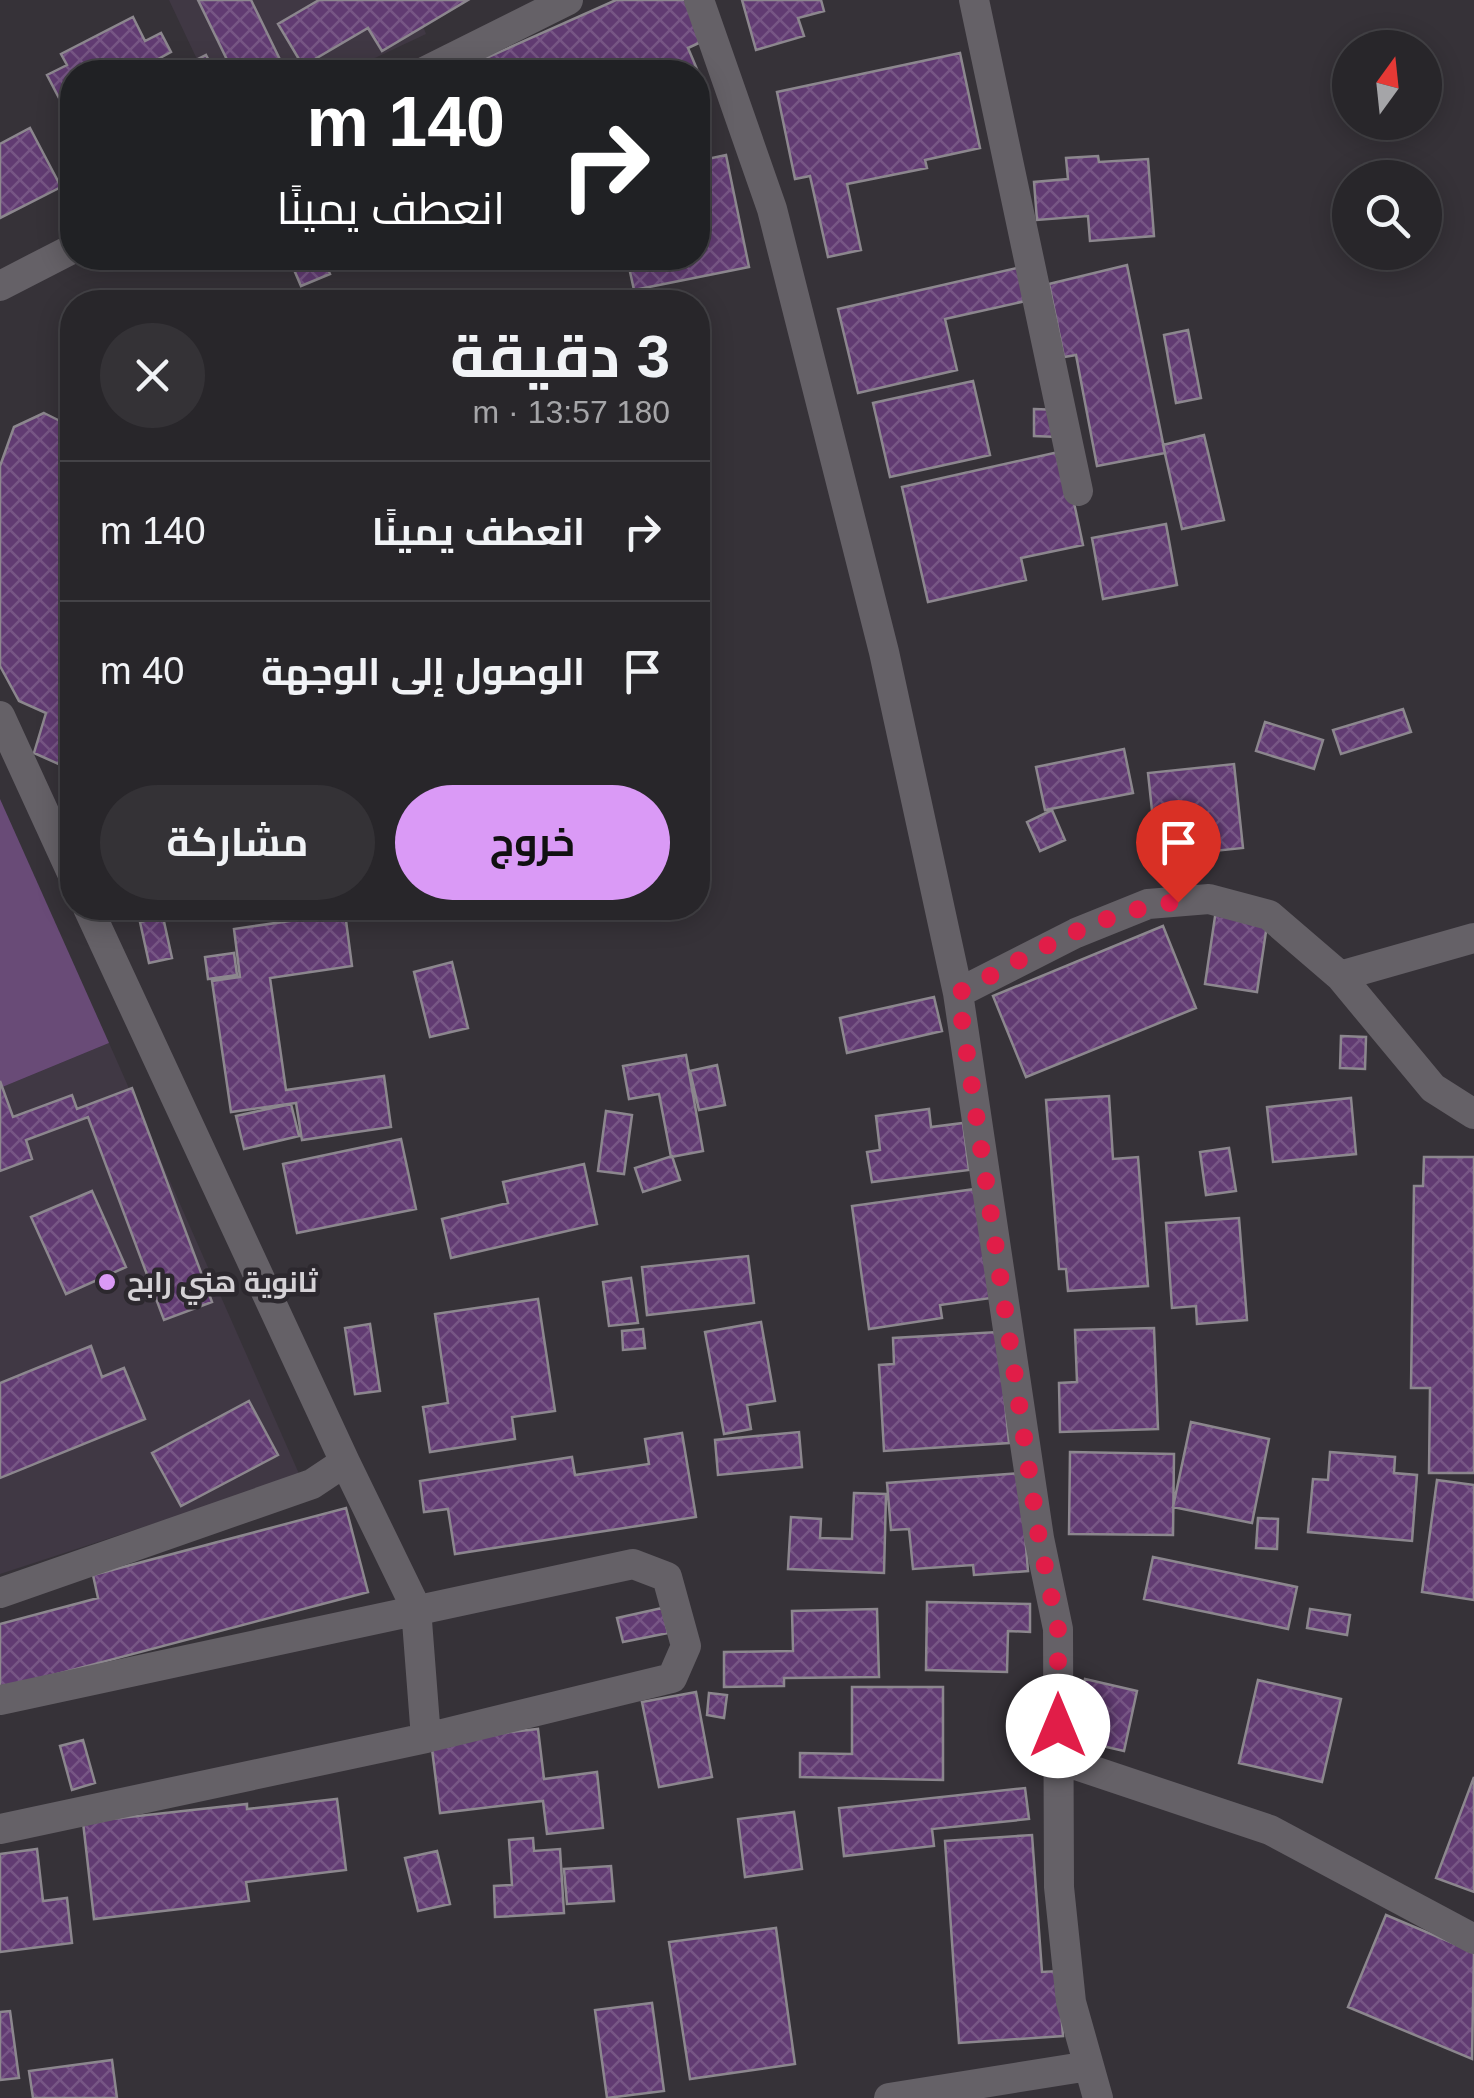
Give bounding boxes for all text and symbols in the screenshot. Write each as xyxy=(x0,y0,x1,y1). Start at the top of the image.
north arrow xyxy=(1332,30,1442,140)
map controls xyxy=(1332,30,1442,270)
text: 140 m xyxy=(307,83,505,161)
icon: right xyxy=(540,100,670,230)
button: search xyxy=(1332,160,1442,270)
text: انعطف يمينًا xyxy=(276,183,505,234)
button: close xyxy=(100,323,205,428)
text: 3 دقيقة xyxy=(450,323,670,390)
text: 180 m · 13:57 xyxy=(473,394,670,430)
icon: right xyxy=(615,504,670,559)
text: 140 m xyxy=(100,510,206,552)
text: انعطف يمينًا xyxy=(372,511,585,553)
icon: arrive xyxy=(615,644,670,699)
text: 40 m xyxy=(100,650,185,692)
text: الوصول إلى الوجهة xyxy=(261,651,585,693)
button: مشاركة xyxy=(100,785,375,900)
button: خروج xyxy=(395,785,670,900)
pin xyxy=(1136,800,1221,903)
icon: arrive xyxy=(1151,815,1206,870)
place label: ثانوية هني رابح xyxy=(127,1267,318,1305)
marker: ثانوية هني رابح xyxy=(96,1271,118,1293)
position arrow xyxy=(1006,1674,1110,1778)

